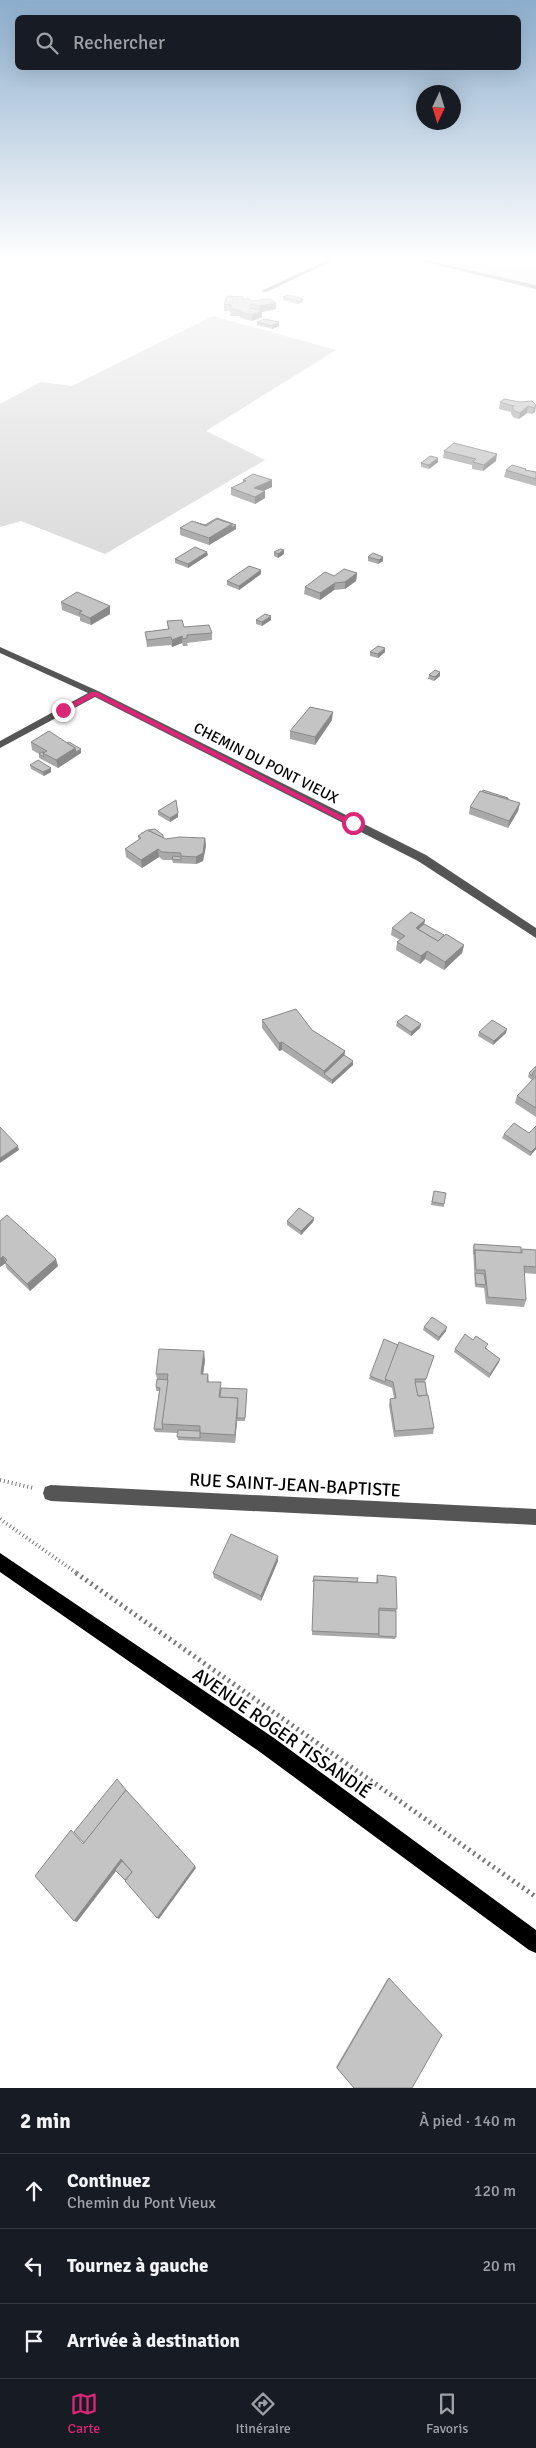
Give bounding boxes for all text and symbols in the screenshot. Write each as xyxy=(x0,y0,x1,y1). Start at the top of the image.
search box xyxy=(15,15,521,70)
icon: search xyxy=(33,29,61,57)
text: Rechercher xyxy=(73,31,165,55)
north arrow xyxy=(416,85,461,130)
route end xyxy=(52,699,75,722)
street label: CHEMIN DU PONT VIEUX xyxy=(191,719,342,807)
route start xyxy=(342,812,365,835)
street label: RUE SAINT-JEAN-BAPTISTE xyxy=(189,1468,401,1502)
street label: AVENUE ROGER TISSANDIÉ xyxy=(189,1663,375,1803)
text: 2 min xyxy=(20,2108,71,2134)
text: À pied · 140 m xyxy=(419,2111,516,2131)
text: Continuez xyxy=(67,2169,150,2193)
icon: ahead xyxy=(20,2177,48,2205)
text: 120 m xyxy=(474,2181,516,2201)
text: Chemin du Pont Vieux xyxy=(67,2193,216,2213)
icon: left xyxy=(20,2252,48,2280)
text: Tournez à gauche xyxy=(67,2254,208,2278)
text: 20 m xyxy=(482,2256,516,2276)
icon: arrive xyxy=(20,2327,48,2355)
text: Arrivée à destination xyxy=(67,2329,240,2353)
tab: Carte xyxy=(68,2390,100,2437)
tab: Itinéraire xyxy=(235,2390,291,2437)
tab: Favoris xyxy=(426,2390,468,2437)

